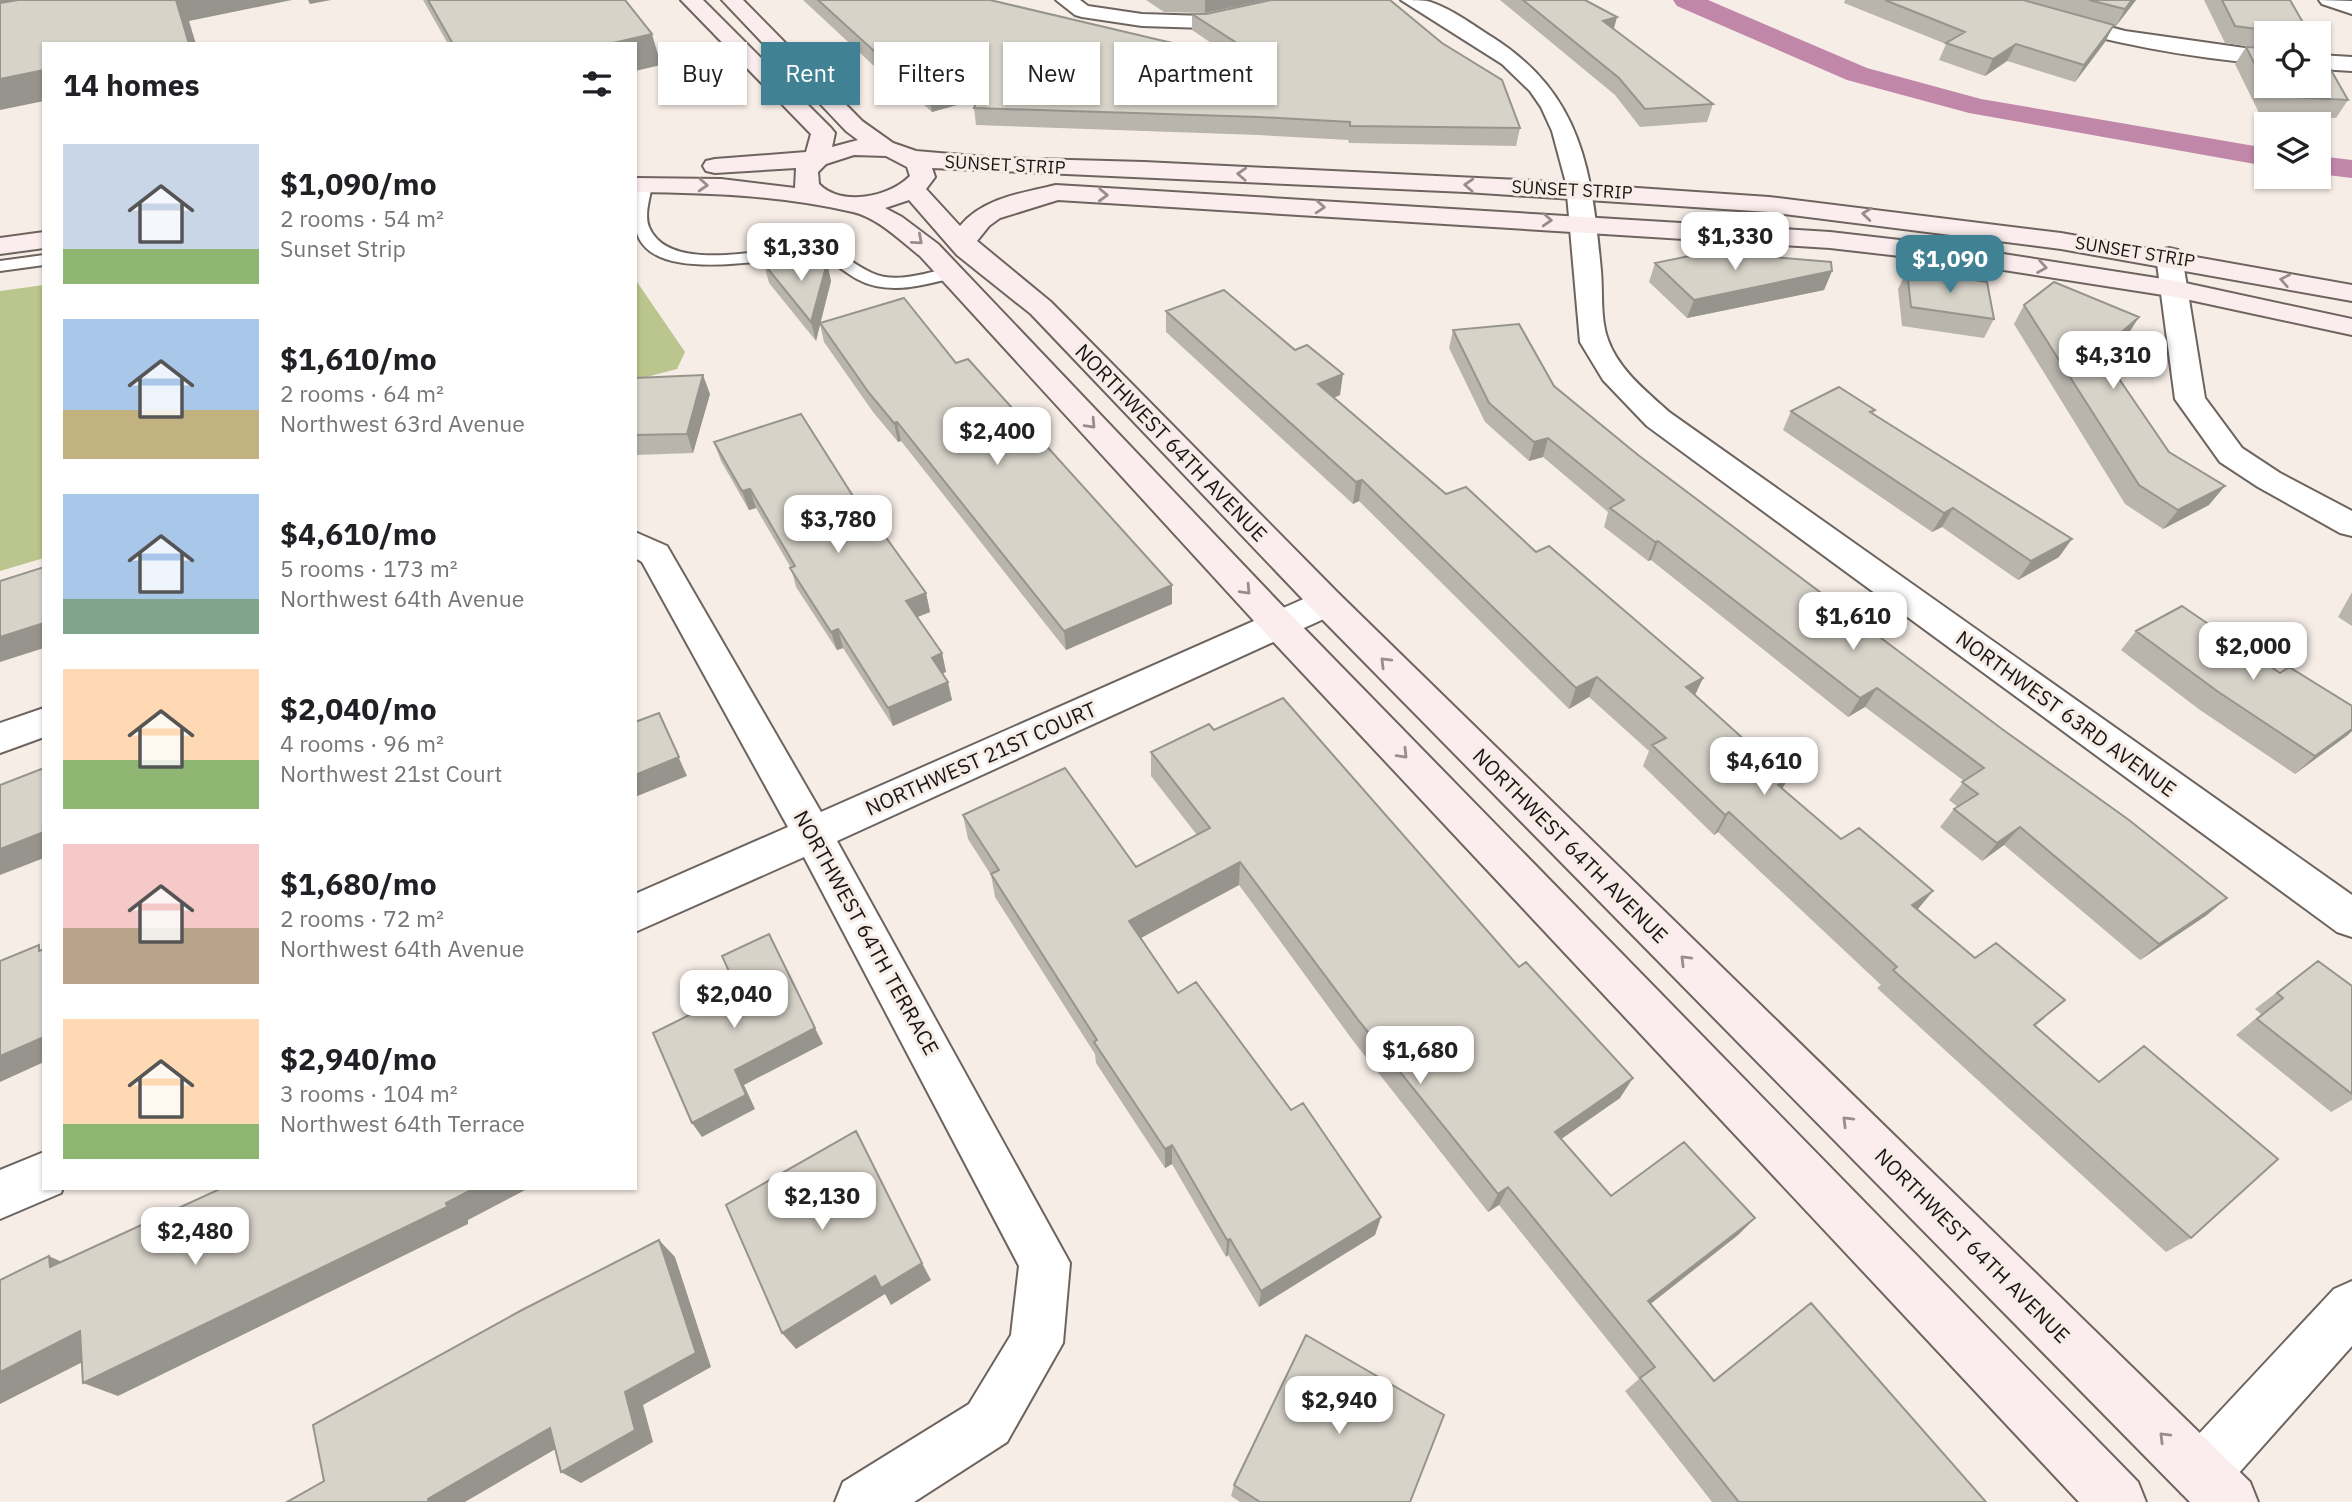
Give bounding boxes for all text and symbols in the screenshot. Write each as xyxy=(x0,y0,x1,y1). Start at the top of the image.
map controls xyxy=(2254,21,2331,189)
button: locate xyxy=(2254,21,2331,98)
chip: Buy xyxy=(658,42,747,105)
chip: Rent xyxy=(761,42,860,105)
chip: Filters xyxy=(874,42,989,105)
chip: New xyxy=(1003,42,1100,105)
chip: Apartment xyxy=(1114,42,1277,105)
text: 14 homes xyxy=(63,65,200,104)
icon: filters xyxy=(578,65,616,103)
button: layers xyxy=(2254,112,2331,189)
street label: SUNSET STRIP xyxy=(944,150,1066,179)
text: $1,090/mo xyxy=(280,164,437,203)
one-way arrow xyxy=(1236,166,1247,181)
icon: home xyxy=(119,172,203,256)
street label: SUNSET STRIP xyxy=(1511,175,1633,204)
one-way arrow xyxy=(1463,177,1474,192)
one-way arrow xyxy=(698,178,709,193)
one-way arrow xyxy=(1098,187,1109,203)
one-way arrow xyxy=(1315,199,1326,214)
text: 2 rooms · 54 m² xyxy=(280,203,444,233)
one-way arrow xyxy=(1861,207,1872,222)
one-way arrow xyxy=(1542,212,1553,227)
pin: $1,330 xyxy=(1678,212,1792,272)
text: $1,330 xyxy=(1697,220,1773,250)
pin: $1,330 xyxy=(744,224,858,283)
text: $1,330 xyxy=(763,231,839,261)
street label: SUNSET STRIP xyxy=(2074,231,2197,272)
one-way arrow xyxy=(910,232,923,245)
text: Sunset Strip xyxy=(280,233,406,263)
pin: $1,090 xyxy=(1893,236,2007,295)
text: $1,090 xyxy=(1912,243,1988,273)
one-way arrow xyxy=(2036,259,2047,274)
one-way arrow xyxy=(2279,273,2291,288)
pin: $4,310 xyxy=(2056,332,2170,391)
street label: NORTHWEST 64TH AVENUE xyxy=(1069,337,1274,547)
text: $1,610/mo xyxy=(280,339,437,378)
text: $4,310 xyxy=(2075,339,2151,369)
icon: home xyxy=(119,347,203,431)
text: 2 rooms · 64 m² xyxy=(280,378,444,408)
pin: $2,400 xyxy=(940,407,1054,467)
text: Northwest 63rd Avenue xyxy=(280,408,525,438)
text: $2,400 xyxy=(959,415,1035,445)
one-way arrow xyxy=(1082,415,1095,428)
pin: $3,780 xyxy=(781,496,895,555)
text: $3,780 xyxy=(800,503,876,533)
text: $4,610/mo xyxy=(280,514,437,553)
icon: home xyxy=(119,522,203,606)
text: 5 rooms · 173 m² xyxy=(280,553,458,583)
one-way arrow xyxy=(1238,582,1251,595)
text: Northwest 64th Avenue xyxy=(280,583,524,613)
pin: $1,610 xyxy=(1796,592,1910,652)
text: $1,610 xyxy=(1815,600,1891,630)
pin: $2,000 xyxy=(2196,622,2310,682)
street label: NORTHWEST 63RD AVENUE xyxy=(1951,624,2182,803)
text: $2,000 xyxy=(2215,630,2291,660)
one-way arrow xyxy=(1380,657,1393,670)
text: $2,040/mo xyxy=(280,689,437,728)
street label: NORTHWEST 21ST COURT xyxy=(861,694,1101,822)
icon: home xyxy=(119,697,203,781)
text: 4 rooms · 96 m² xyxy=(280,728,444,758)
pin: $4,610 xyxy=(1707,738,1821,797)
street label: NORTHWEST 64TH AVENUE xyxy=(1467,742,1674,949)
text: $4,610 xyxy=(1726,745,1802,775)
one-way arrow xyxy=(1395,746,1408,759)
text: Northwest 21st Court xyxy=(280,758,502,788)
street label: NORTHWEST 64TH TERRACE xyxy=(788,805,946,1060)
text: $1,680/mo xyxy=(280,864,437,903)
icon: home xyxy=(119,872,203,956)
text: 2 rooms · 72 m² xyxy=(280,903,444,933)
text: Northwest 64th Avenue xyxy=(280,933,524,963)
one-way arrow xyxy=(1681,956,1694,969)
pin: $2,040 xyxy=(677,970,791,1030)
text: $2,040 xyxy=(696,978,772,1008)
pin: $1,680 xyxy=(1363,1026,1477,1086)
text: $1,680 xyxy=(1382,1034,1458,1064)
text: $2,940/mo xyxy=(280,1039,437,1078)
icon: home xyxy=(119,1047,203,1131)
text: 3 rooms · 104 m² xyxy=(280,1078,458,1108)
text: Northwest 64th Terrace xyxy=(280,1108,525,1138)
one-way arrow xyxy=(1842,1116,1855,1129)
street label: NORTHWEST 64TH AVENUE xyxy=(1869,1142,2076,1349)
pin: $2,130 xyxy=(765,1172,879,1232)
text: $2,130 xyxy=(784,1180,860,1210)
pin: $2,480 xyxy=(138,1208,252,1267)
text: $2,480 xyxy=(157,1215,233,1245)
pin: $2,940 xyxy=(1282,1376,1396,1436)
text: $2,940 xyxy=(1301,1384,1377,1414)
one-way arrow xyxy=(2160,1432,2173,1445)

